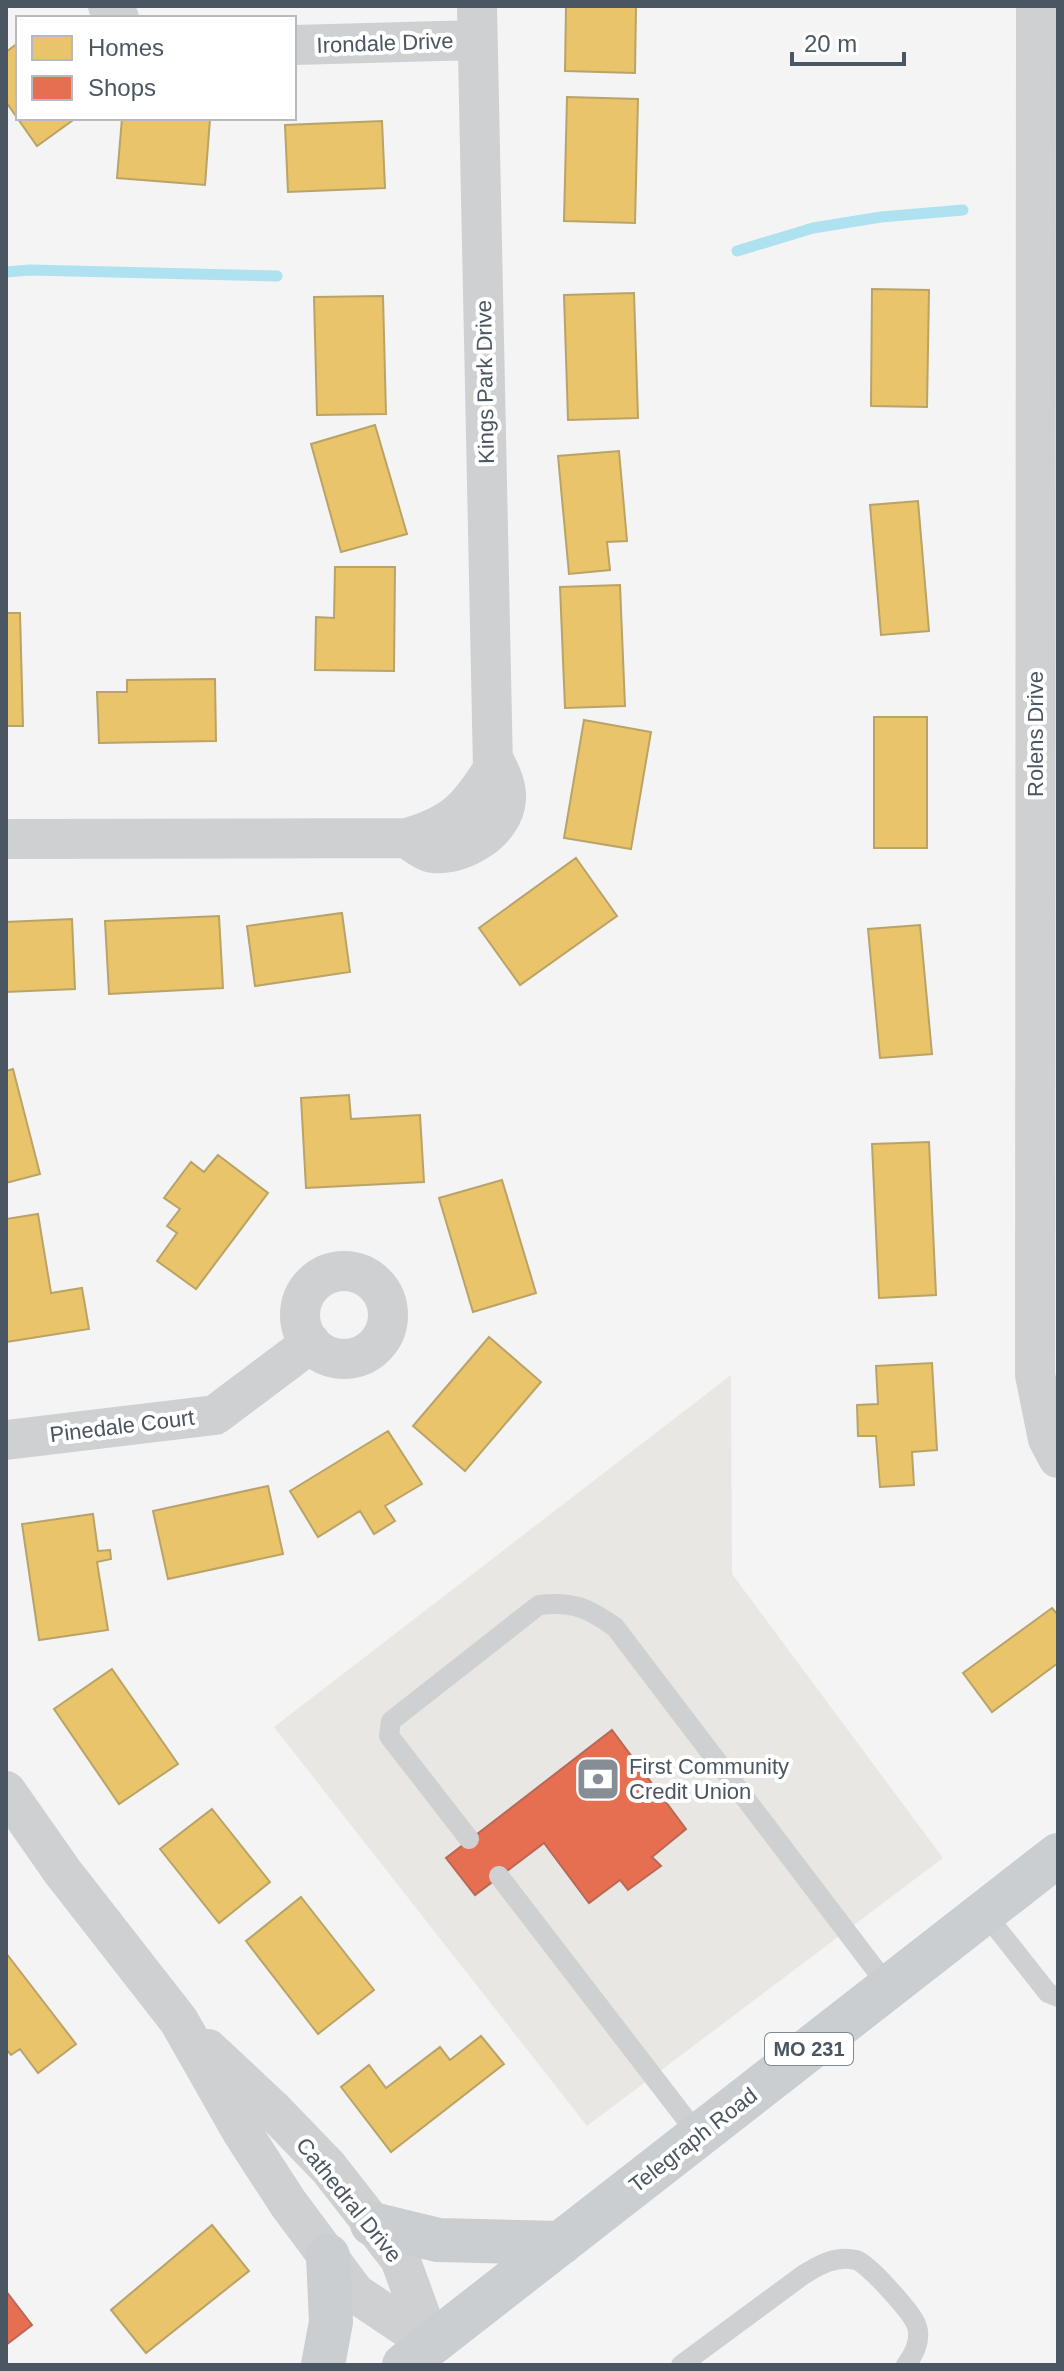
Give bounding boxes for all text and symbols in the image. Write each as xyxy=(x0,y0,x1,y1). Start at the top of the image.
legend xyxy=(16,16,296,120)
scale bar xyxy=(792,16,904,66)
street label: Irondale Drive xyxy=(316,28,454,58)
text: 20 m xyxy=(804,30,857,57)
text: Homes xyxy=(88,34,164,61)
text: Shops xyxy=(88,74,156,101)
street label: Kings Park Drive xyxy=(471,300,499,464)
street label: Rolens Drive xyxy=(1023,671,1048,797)
street label: Pinedale Court xyxy=(48,1405,196,1447)
place label: First Community Credit Union xyxy=(629,1754,789,1804)
bank icon: First Community Credit Union xyxy=(574,1755,622,1803)
road number: MO 231 xyxy=(765,2033,853,2065)
street label: Telegraph Road xyxy=(624,2082,762,2198)
street label: Cathedral Drive xyxy=(291,2133,407,2267)

